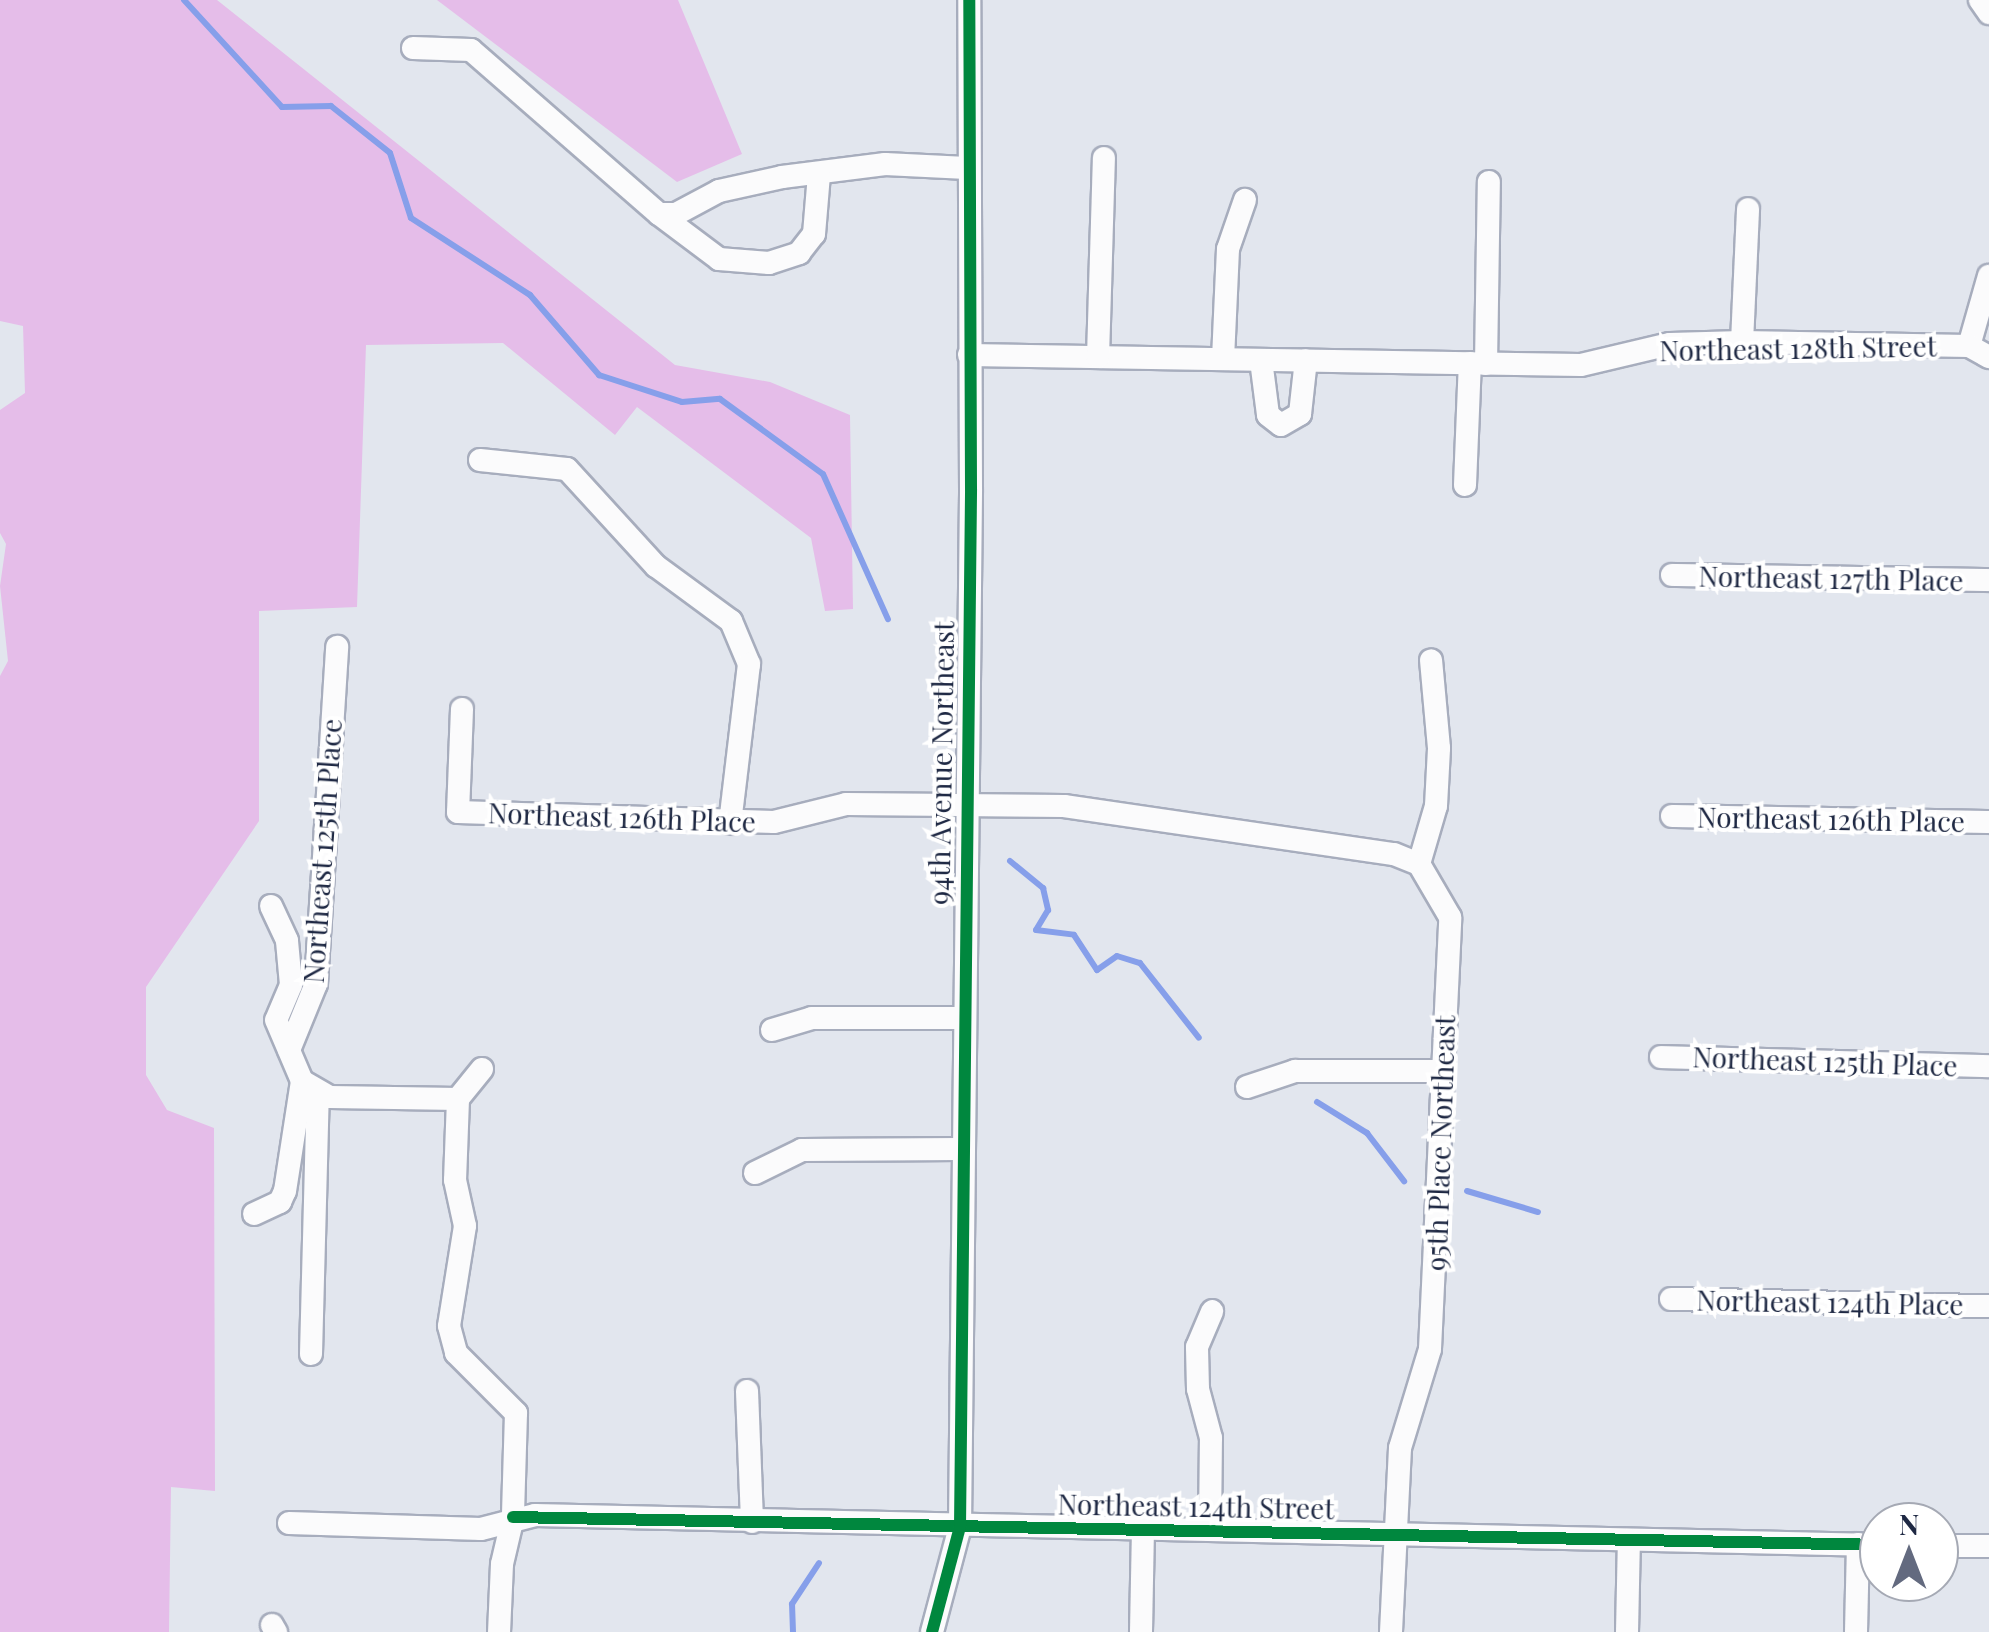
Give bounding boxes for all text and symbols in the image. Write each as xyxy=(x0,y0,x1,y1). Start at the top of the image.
street label: Northeast 128th Street xyxy=(1659,329,1937,367)
street label: Northeast 127th Place xyxy=(1698,559,1964,597)
street label: 94th Avenue Northeast xyxy=(922,620,960,906)
street label: Northeast 125th Place xyxy=(296,717,348,985)
street label: Northeast 126th Place xyxy=(487,796,757,838)
street label: Northeast 126th Place xyxy=(1697,800,1965,838)
street label: 95th Place Northeast xyxy=(1419,1014,1461,1272)
street label: Northeast 125th Place xyxy=(1692,1040,1958,1082)
street label: Northeast 124th Place xyxy=(1696,1283,1964,1321)
street label: Northeast 124th Street xyxy=(1057,1487,1335,1525)
north arrow xyxy=(1859,1502,1959,1602)
text: N xyxy=(1899,1505,1919,1542)

